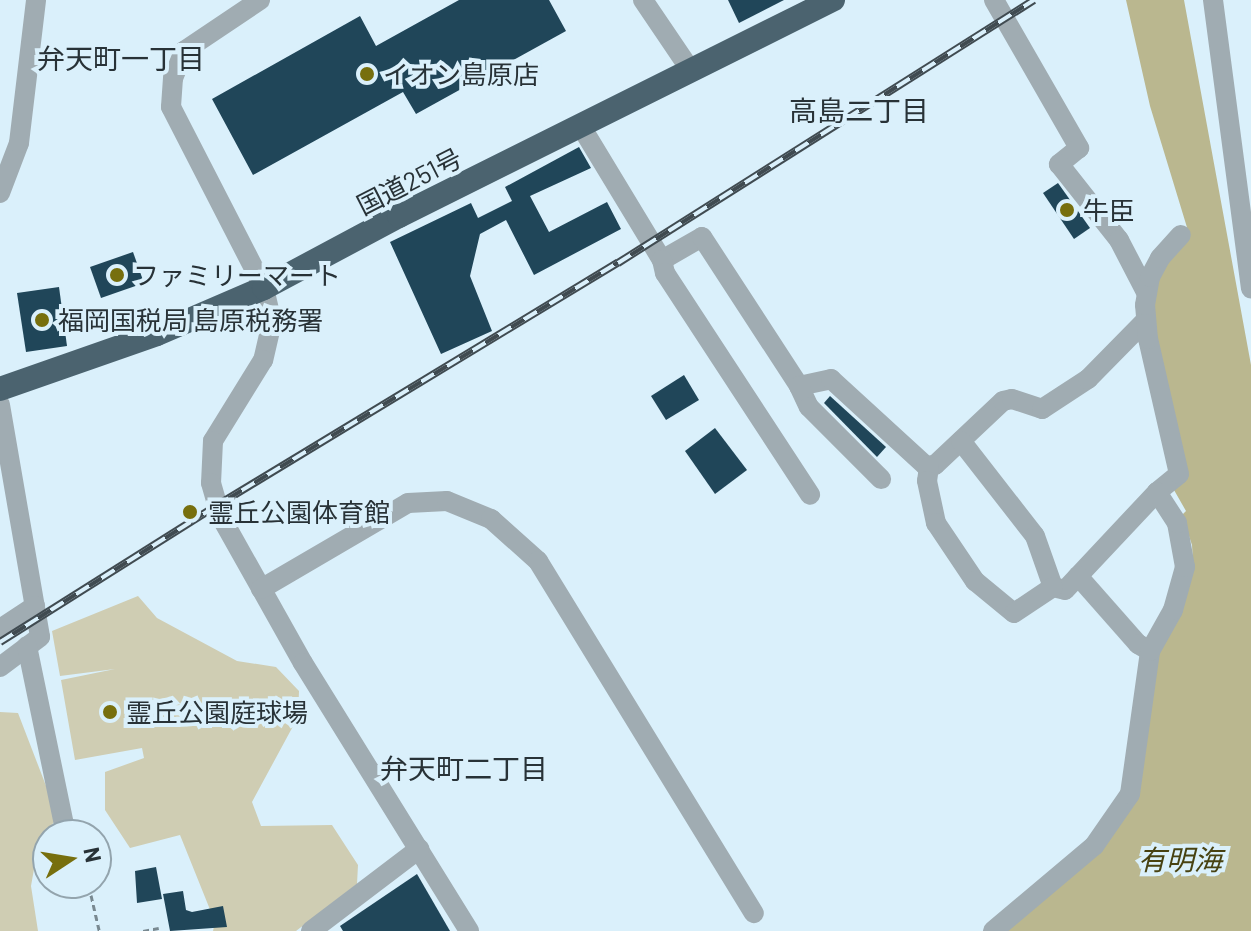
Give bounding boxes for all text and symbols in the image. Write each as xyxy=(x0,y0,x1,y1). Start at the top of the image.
district label: 弁天町一丁目 xyxy=(37,41,205,75)
place label: イオン島原店 xyxy=(383,58,539,90)
marker: イオン島原店 xyxy=(358,65,376,83)
district label: 高島二丁目 xyxy=(789,93,929,127)
street label: 国道251号 xyxy=(351,141,467,221)
place label: 牛臣 xyxy=(1083,194,1135,226)
marker: 牛臣 xyxy=(1058,201,1076,219)
place label: ファミリーマート xyxy=(133,259,341,291)
marker: ファミリーマート xyxy=(108,266,126,284)
place label: 福岡国税局 島原税務署 xyxy=(58,304,323,336)
marker: 福岡国税局 島原税務署 xyxy=(33,311,51,329)
place label: 霊丘公園体育館 xyxy=(208,496,390,528)
marker: 霊丘公園体育館 xyxy=(179,501,201,523)
place label: 霊丘公園庭球場 xyxy=(126,696,308,728)
marker: 霊丘公園庭球場 xyxy=(101,703,119,721)
district label: 弁天町二丁目 xyxy=(380,751,548,785)
north arrow xyxy=(32,819,112,899)
water label: 有明海 xyxy=(1138,842,1222,876)
text: N xyxy=(79,845,108,864)

